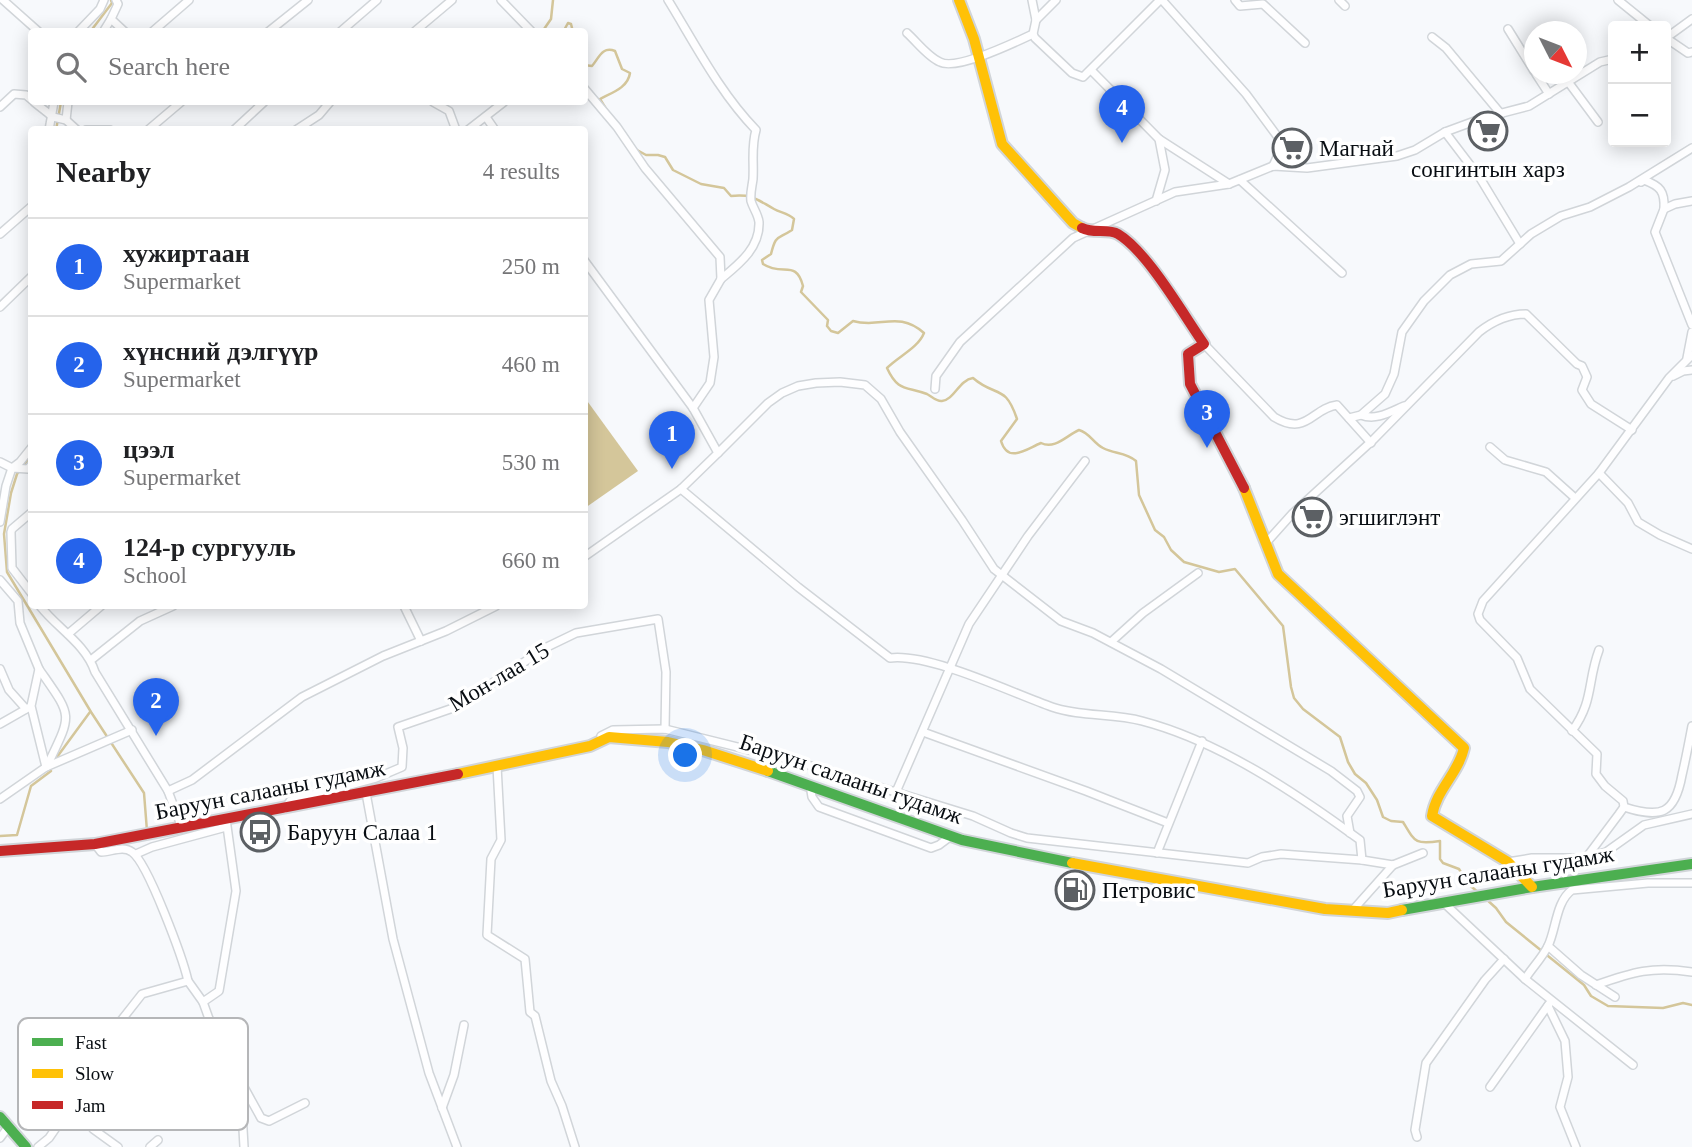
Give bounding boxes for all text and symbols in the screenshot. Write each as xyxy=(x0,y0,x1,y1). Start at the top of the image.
north arrow xyxy=(1524,21,1587,84)
map controls xyxy=(1608,21,1671,147)
button: + xyxy=(1608,21,1671,84)
search box xyxy=(28,28,588,105)
icon: search xyxy=(52,48,90,86)
text: Search here xyxy=(108,52,230,81)
button: − xyxy=(1608,84,1671,147)
pin: 4 xyxy=(1099,85,1145,143)
supermarket icon: сонгинтын харз xyxy=(1467,110,1509,152)
supermarket icon: Магнай xyxy=(1271,127,1313,169)
place label: Магнай xyxy=(1319,136,1394,161)
text: Nearby xyxy=(56,155,151,188)
place label: сонгинтын харз xyxy=(1411,157,1565,182)
text: 4 results xyxy=(483,159,560,184)
text: хужиртаан xyxy=(123,239,250,268)
text: 1 xyxy=(73,254,85,279)
text: 250 m xyxy=(502,254,560,279)
text: Supermarket xyxy=(123,269,241,294)
text: хүнсний дэлгүүр xyxy=(123,337,318,366)
text: 2 xyxy=(73,352,85,377)
text: 460 m xyxy=(502,352,560,377)
text: Supermarket xyxy=(123,367,241,392)
pin: 3 xyxy=(1184,390,1230,448)
pin: 1 xyxy=(649,411,695,469)
text: цээл xyxy=(123,435,175,464)
text: 3 xyxy=(73,450,85,475)
text: 530 m xyxy=(502,450,560,475)
text: Supermarket xyxy=(123,465,241,490)
supermarket icon: эгшиглэнт xyxy=(1291,496,1333,538)
place label: эгшиглэнт xyxy=(1339,505,1440,530)
text: 124-р сургууль xyxy=(123,533,296,562)
text: 4 xyxy=(73,548,85,573)
text: 660 m xyxy=(502,548,560,573)
text: School xyxy=(123,563,187,588)
street label: Мон-лаа 15 xyxy=(445,637,553,717)
pin: 2 xyxy=(133,678,179,736)
street label: Баруун салааны гудамж xyxy=(736,729,966,829)
your location xyxy=(668,738,702,772)
street label: Баруун салааны гудамж xyxy=(153,755,387,825)
bus stop icon: Баруун Салаа 1 xyxy=(239,811,281,853)
place label: Баруун Салаа 1 xyxy=(287,820,438,845)
street label: Баруун салааны гудамж xyxy=(1381,841,1616,903)
fuel station icon: Петровис xyxy=(1054,869,1096,911)
place label: Петровис xyxy=(1102,878,1196,903)
legend xyxy=(18,1018,248,1130)
text: Fast xyxy=(75,1032,107,1053)
text: Slow xyxy=(75,1063,114,1084)
text: Jam xyxy=(75,1095,106,1116)

